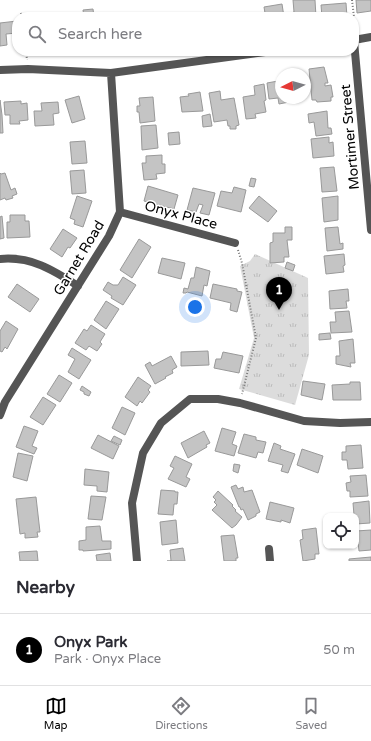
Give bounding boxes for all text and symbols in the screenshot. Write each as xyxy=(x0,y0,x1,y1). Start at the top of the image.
search box xyxy=(12,12,359,56)
icon: search xyxy=(26,23,48,45)
text: Search here xyxy=(58,25,142,43)
north arrow xyxy=(275,68,311,104)
street label: Mortimer Street xyxy=(337,83,363,190)
street label: Onyx Place xyxy=(143,197,219,233)
street label: Garnet Road xyxy=(50,217,108,299)
pin: 1 xyxy=(266,277,292,310)
your location xyxy=(185,297,205,317)
map controls xyxy=(323,513,359,549)
button: locate xyxy=(323,513,359,549)
text: Nearby xyxy=(16,577,75,598)
text: Onyx Park xyxy=(54,633,127,651)
text: 1 xyxy=(25,642,33,658)
text: 50 m xyxy=(323,642,355,658)
text: Park · Onyx Place xyxy=(54,651,161,667)
tab: Map xyxy=(44,695,68,732)
tab: Directions xyxy=(155,695,208,732)
tab: Saved xyxy=(295,695,327,732)

